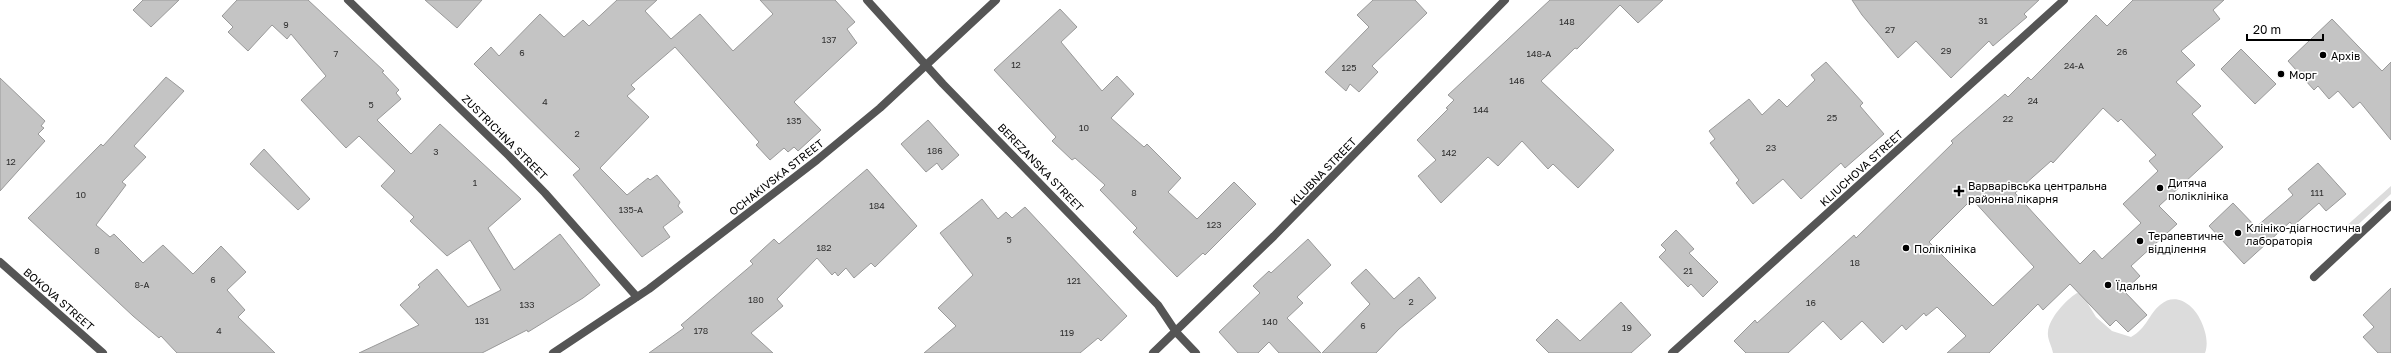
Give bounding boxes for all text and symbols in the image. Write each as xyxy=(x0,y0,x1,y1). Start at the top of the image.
house number: 31 xyxy=(1978,15,1988,26)
house number: 148 xyxy=(1559,16,1575,27)
scale bar xyxy=(2247,16,2323,42)
house number: 9 xyxy=(283,19,289,30)
text: 20 m xyxy=(2253,22,2281,37)
house number: 27 xyxy=(1885,24,1895,35)
house number: 137 xyxy=(822,34,836,45)
house number: 29 xyxy=(1941,45,1951,56)
house number: 26 xyxy=(2117,46,2127,57)
house number: 6 xyxy=(519,47,525,58)
house number: 7 xyxy=(334,48,339,59)
house number: 148-А xyxy=(1527,48,1551,59)
place label: Архів xyxy=(2331,49,2360,62)
marker: Архів xyxy=(2318,50,2328,60)
house number: 12 xyxy=(1011,59,1021,70)
house number: 24-А xyxy=(2064,60,2084,71)
house number: 125 xyxy=(1342,62,1356,73)
place label: Морг xyxy=(2289,68,2317,81)
marker: Морг xyxy=(2276,69,2286,79)
house number: 146 xyxy=(1509,75,1525,86)
street label: ZUSTRICHNA STREET xyxy=(460,92,550,182)
house number: 24 xyxy=(2028,95,2039,106)
house number: 4 xyxy=(542,96,548,107)
house number: 5 xyxy=(368,99,374,110)
house number: 144 xyxy=(1473,104,1489,115)
house number: 25 xyxy=(1827,112,1837,123)
house number: 22 xyxy=(2003,113,2013,124)
house number: 135 xyxy=(787,115,801,126)
street label: BEREZANSKA STREET xyxy=(996,120,1086,214)
house number: 10 xyxy=(1079,122,1089,133)
street label: KLIUCHOVA STREET xyxy=(1817,127,1905,209)
house number: 2 xyxy=(574,128,580,139)
street label: KLUBNA STREET xyxy=(1287,134,1359,208)
street label: OCHAKIVSKA STREET xyxy=(726,136,826,218)
house number: 23 xyxy=(1766,142,1776,153)
house number: 186 xyxy=(927,145,943,156)
house number: 3 xyxy=(433,146,439,157)
house number: 142 xyxy=(1441,147,1457,158)
house number: 12 xyxy=(6,156,16,167)
place label: Дитяча поліклініка xyxy=(2168,176,2229,202)
house number: 1 xyxy=(473,177,478,188)
place label: Варварівська центральна районна лікарня xyxy=(1968,179,2107,205)
marker: Дитяча поліклініка xyxy=(2155,183,2165,193)
marker: Варварівська центральна районна лікарня xyxy=(1953,185,1965,197)
house number: 8 xyxy=(1131,187,1137,198)
house number: 111 xyxy=(2310,187,2324,198)
house number: 10 xyxy=(76,189,86,200)
house number: 184 xyxy=(869,200,885,211)
house number: 135-А xyxy=(619,204,643,215)
house number: 123 xyxy=(1207,219,1221,230)
place label: Клініко-діагностична лабораторія xyxy=(2246,221,2361,247)
marker: Клініко-діагностична лабораторія xyxy=(2233,228,2243,238)
place label: Терапевтичне відділення xyxy=(2148,229,2224,255)
house number: 5 xyxy=(1006,234,1012,245)
marker: Терапевтичне відділення xyxy=(2135,236,2145,246)
house number: 182 xyxy=(816,242,832,253)
place label: Поліклініка xyxy=(1914,242,1976,255)
marker: Поліклініка xyxy=(1901,243,1911,253)
house number: 8 xyxy=(94,245,100,256)
house number: 18 xyxy=(1850,257,1860,268)
street label: BOKOVA STREET xyxy=(21,265,97,333)
house number: 21 xyxy=(1683,265,1693,276)
house number: 6 xyxy=(210,274,216,285)
house number: 121 xyxy=(1067,275,1082,286)
house number: 8-А xyxy=(135,279,149,290)
place label: Їдальня xyxy=(2115,279,2158,292)
marker: Їдальня xyxy=(2103,280,2113,290)
house number: 180 xyxy=(748,294,764,305)
house number: 2 xyxy=(1408,296,1414,307)
house number: 16 xyxy=(1806,297,1816,308)
house number: 133 xyxy=(520,299,534,310)
house number: 131 xyxy=(475,315,490,326)
house number: 140 xyxy=(1262,316,1278,327)
house number: 6 xyxy=(1360,320,1366,331)
house number: 19 xyxy=(1622,322,1632,333)
house number: 4 xyxy=(216,325,222,336)
house number: 178 xyxy=(694,325,708,336)
house number: 119 xyxy=(1060,327,1074,338)

